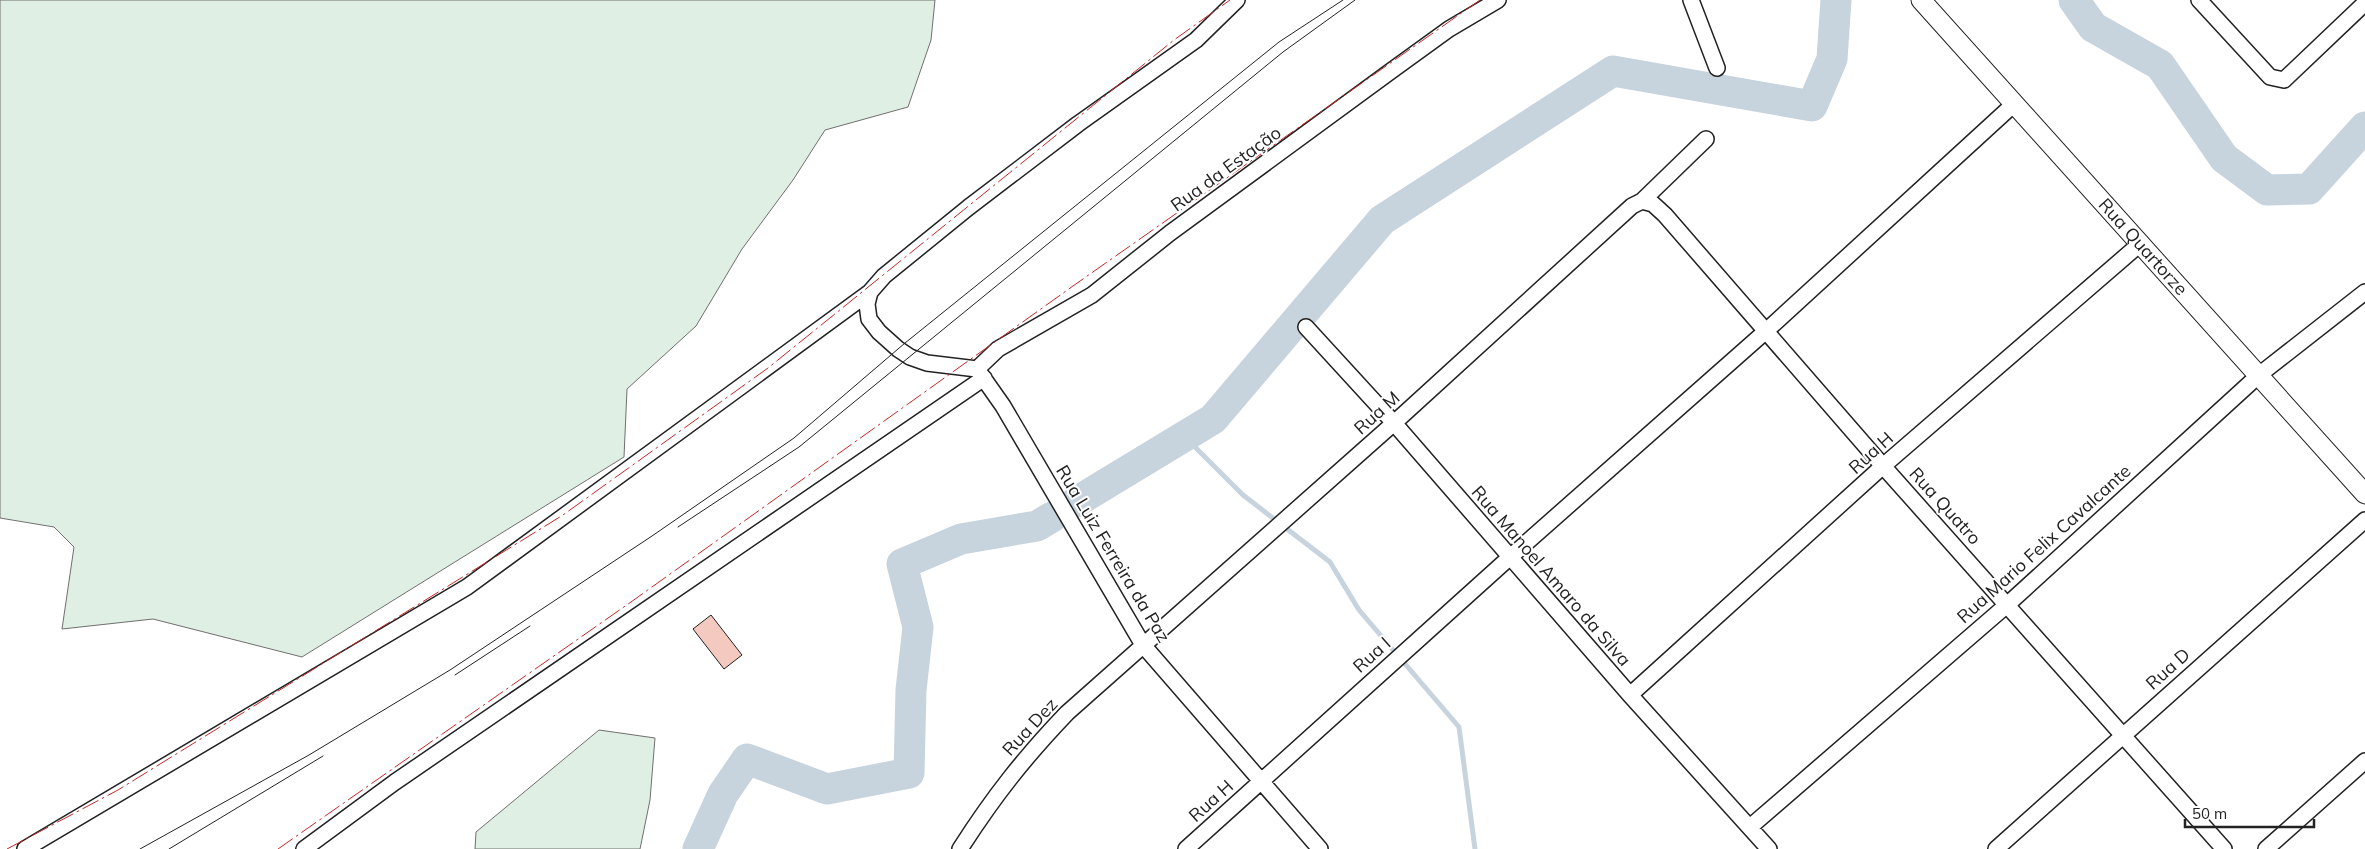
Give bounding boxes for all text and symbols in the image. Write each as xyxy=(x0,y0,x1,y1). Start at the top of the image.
street label: Rua da Estação xyxy=(1166,121,1285,216)
street label: Rua Quartorze xyxy=(2094,193,2193,300)
street label: Rua M xyxy=(1349,386,1404,439)
street label: Rua H xyxy=(1844,427,1898,479)
street label: Rua Mario Felix Cavalcante xyxy=(1952,459,2135,628)
street label: Rua Luiz Ferreira da Paz xyxy=(1051,461,1176,647)
street label: Rua Quatro xyxy=(1905,462,1986,549)
street label: Rua Manoel Amaro da Silva xyxy=(1467,481,1636,671)
street label: Rua I xyxy=(1348,632,1395,678)
street label: Rua D xyxy=(2141,643,2195,695)
street label: Rua Dez xyxy=(997,693,1062,760)
street label: Rua H xyxy=(1184,775,1238,827)
scale bar xyxy=(2185,796,2314,828)
text: 50 m xyxy=(2192,804,2227,823)

